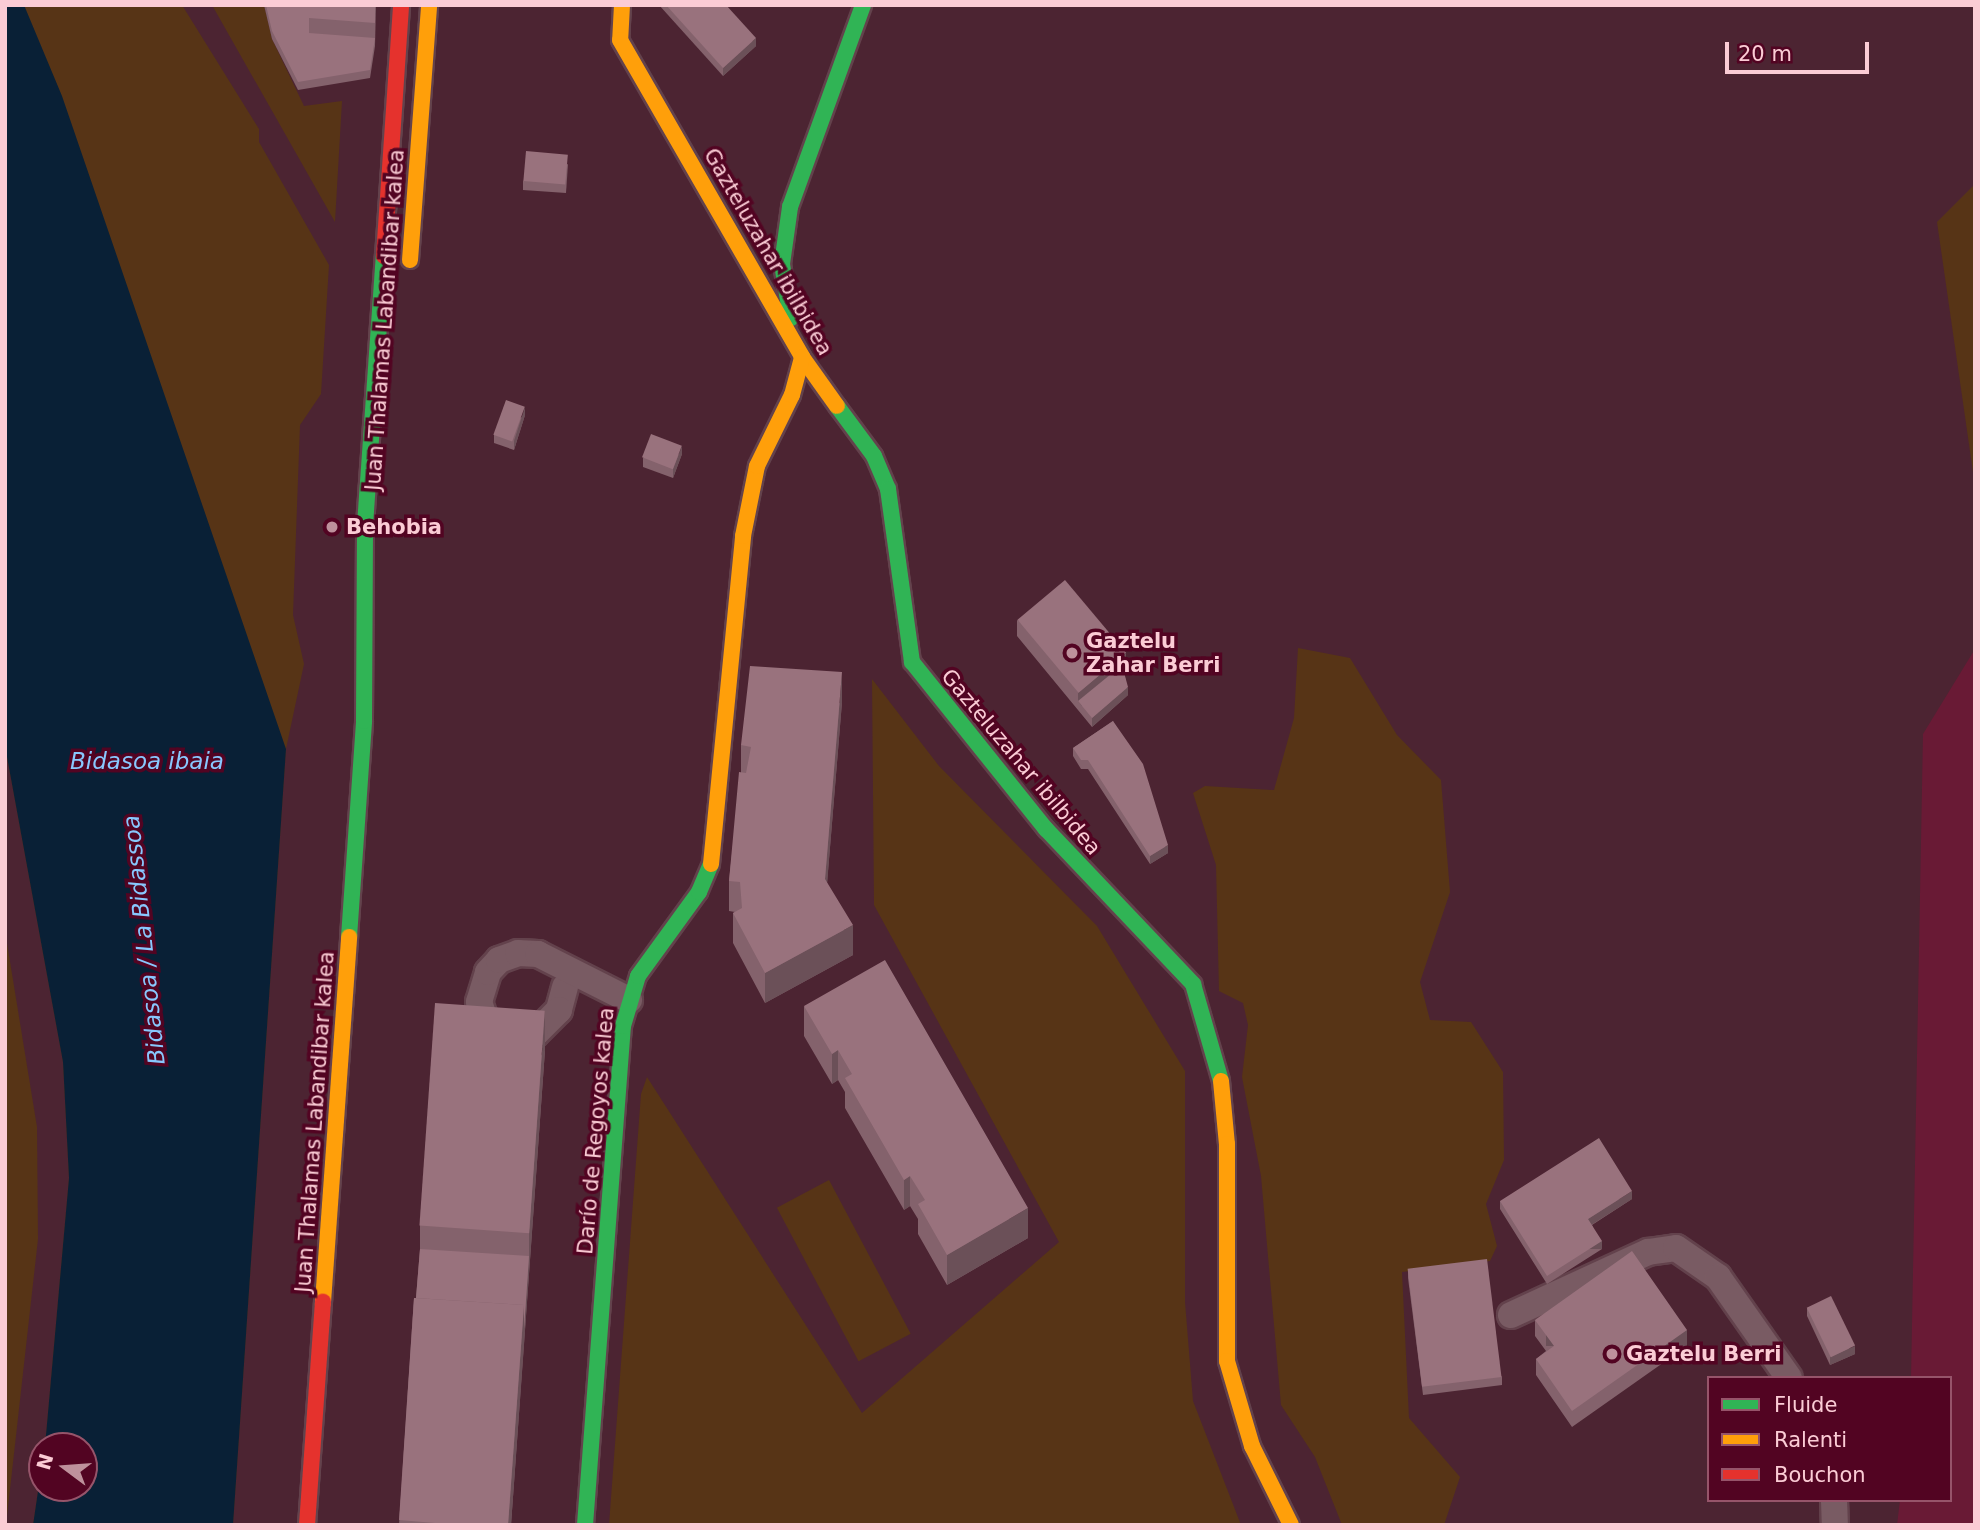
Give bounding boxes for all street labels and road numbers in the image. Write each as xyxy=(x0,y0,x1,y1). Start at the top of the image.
street label: Gazteluzahar ibilbidea xyxy=(698,144,838,360)
street label: Juan Thalamas Labandibar kalea xyxy=(361,149,409,491)
street label: Gazteluzahar ibilbidea xyxy=(936,664,1106,860)
street label: Juan Thalamas Labandibar kalea xyxy=(291,951,339,1293)
street label: Darío de Regoyos kalea xyxy=(573,1006,619,1256)

